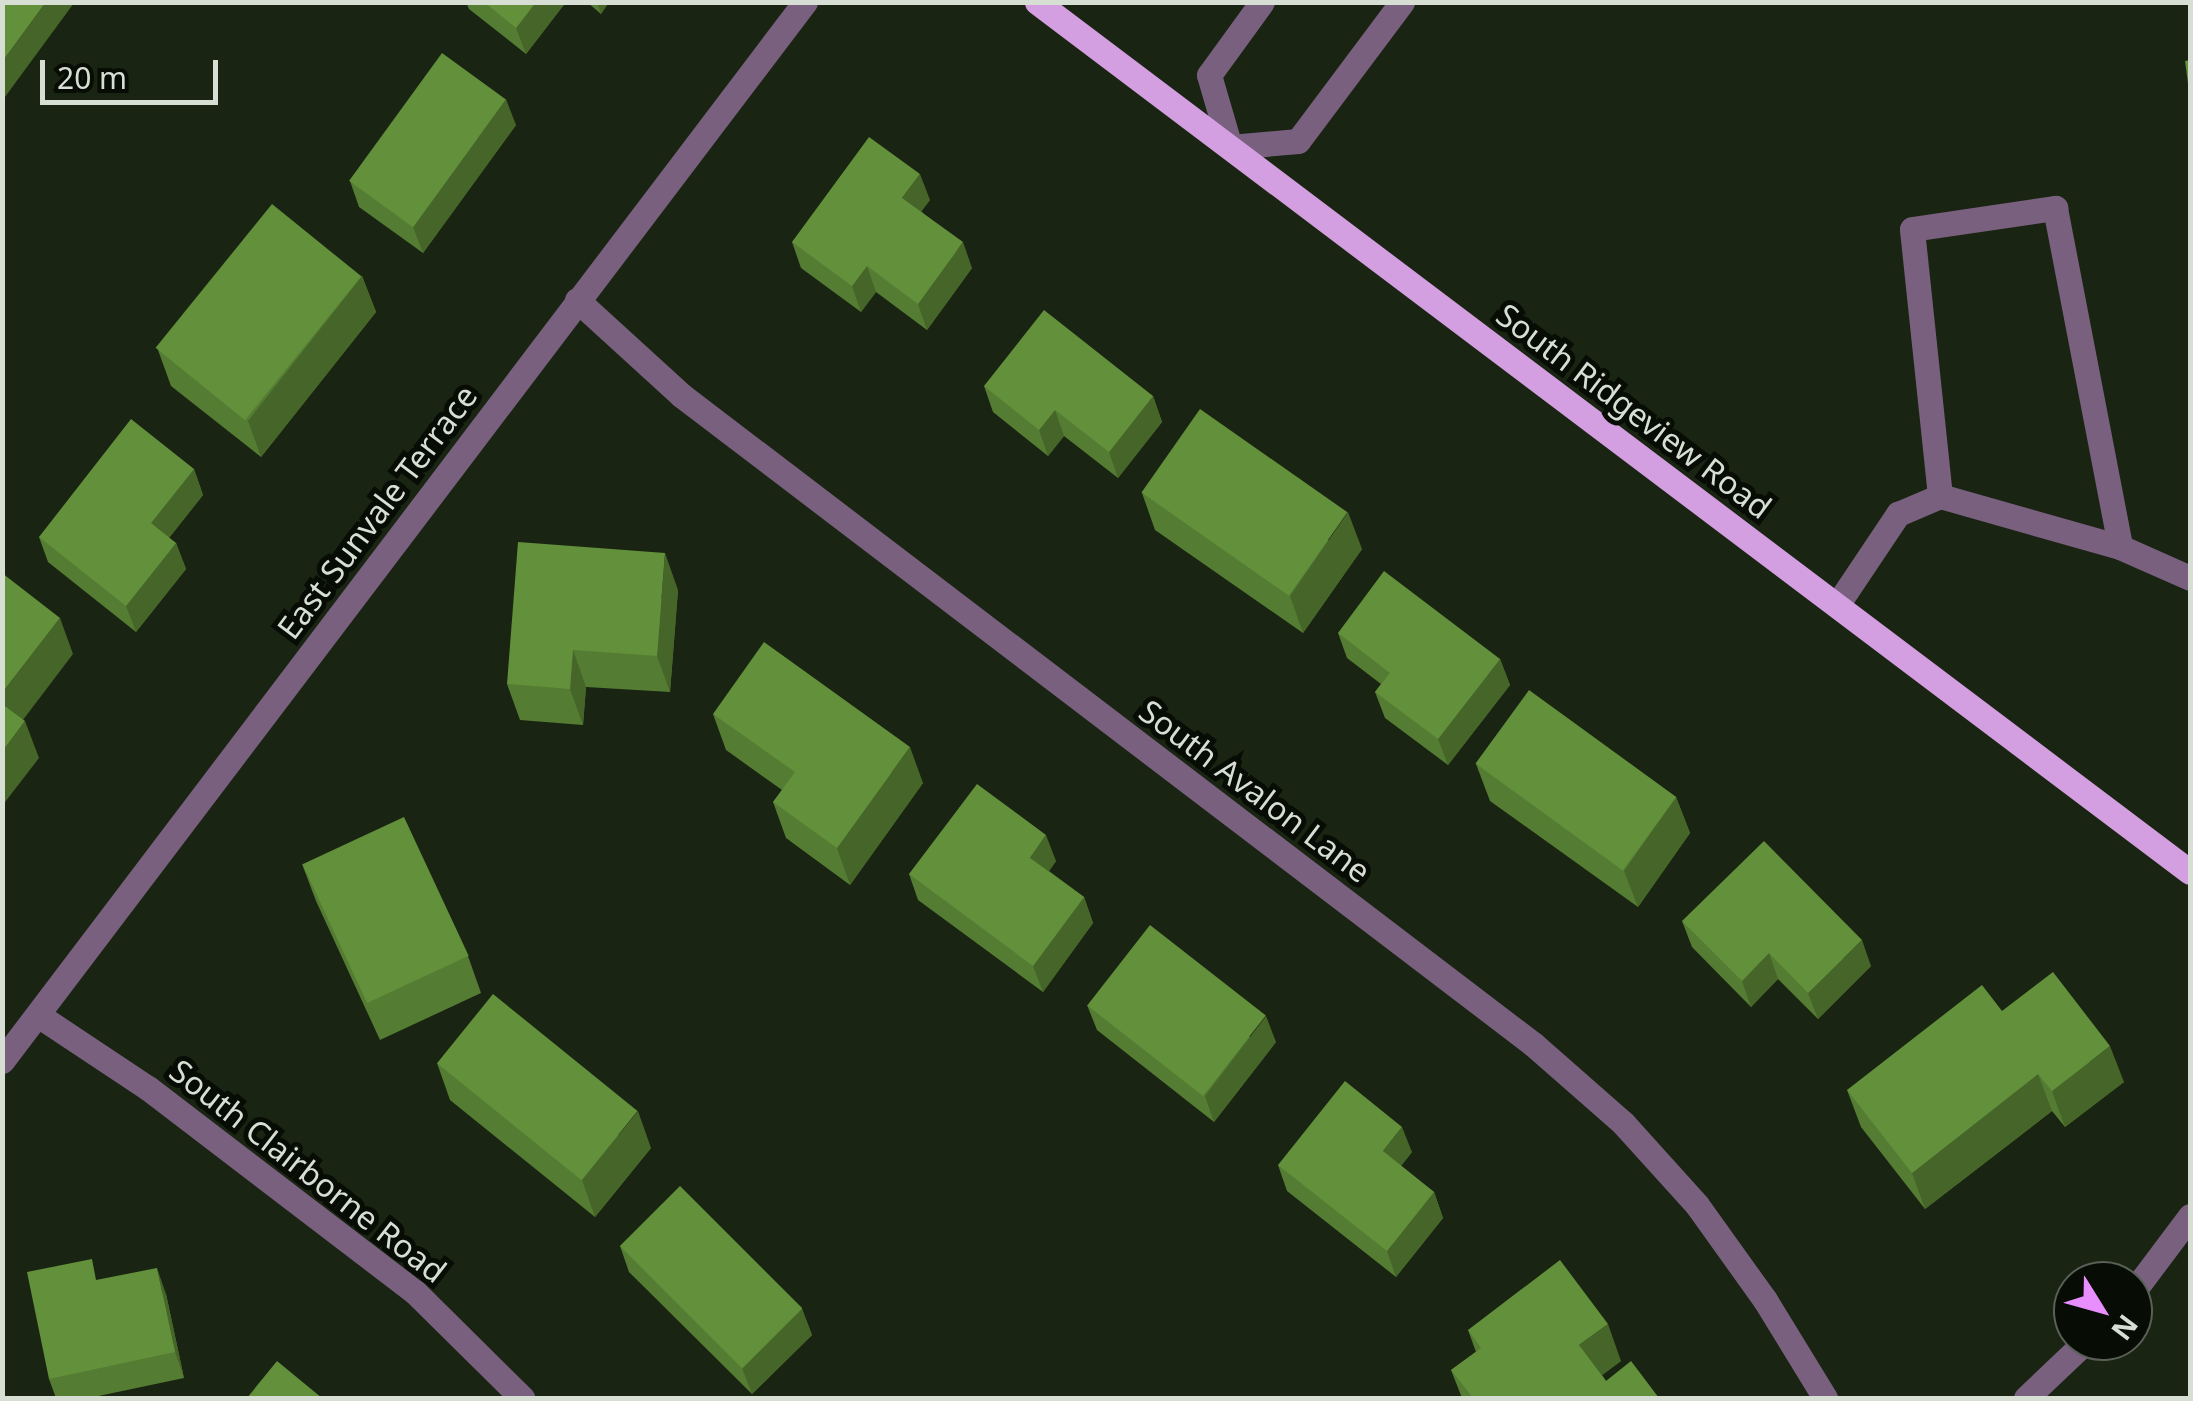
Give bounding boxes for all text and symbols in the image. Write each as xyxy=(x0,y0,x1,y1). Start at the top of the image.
scale bar xyxy=(45,40,222,102)
text: 20 m xyxy=(57,57,127,98)
street label: South Ridgeview Road xyxy=(1489,295,1779,527)
street label: East Sunvale Terrace xyxy=(269,378,485,646)
street label: South Avalon Lane xyxy=(1132,692,1378,890)
street label: South Clairborne Road xyxy=(162,1051,454,1291)
north arrow xyxy=(2053,1261,2153,1361)
text: N xyxy=(2103,1307,2147,1348)

